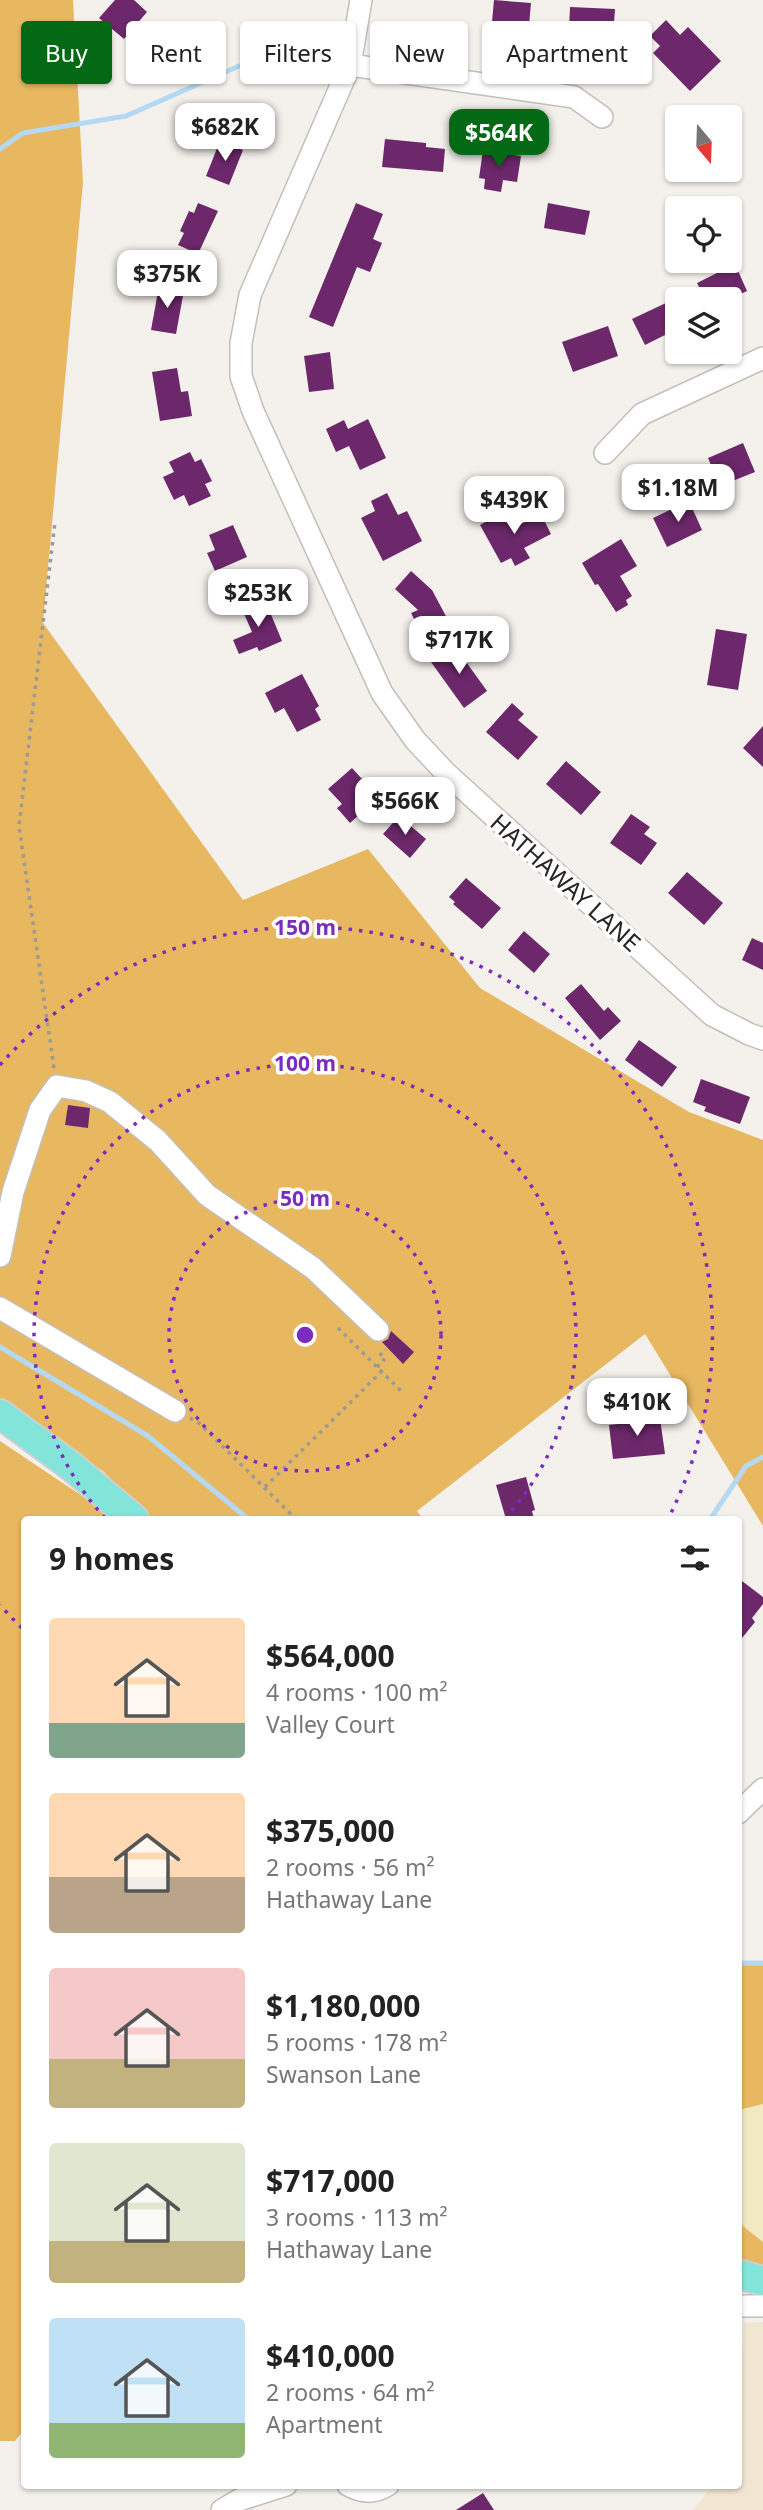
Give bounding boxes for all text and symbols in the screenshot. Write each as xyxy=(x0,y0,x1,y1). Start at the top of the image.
chip: Buy xyxy=(21,21,112,84)
chip: Rent xyxy=(126,21,226,84)
chip: Filters xyxy=(240,21,356,84)
chip: New xyxy=(370,21,468,84)
chip: Apartment xyxy=(482,21,652,84)
pin: $682K xyxy=(176,104,274,163)
north arrow xyxy=(665,105,742,182)
map controls xyxy=(665,105,742,364)
text: $682K xyxy=(191,110,259,142)
pin: $564K xyxy=(450,110,548,169)
text: $564K xyxy=(465,116,533,148)
button: locate xyxy=(665,196,742,273)
pin: $375K xyxy=(118,250,216,310)
text: $375K xyxy=(133,257,201,289)
button: layers xyxy=(665,287,742,364)
pin: $1.18M xyxy=(621,464,735,524)
text: $1.18M xyxy=(638,471,718,503)
pin: $439K xyxy=(465,476,563,536)
text: $439K xyxy=(480,483,548,515)
pin: $253K xyxy=(209,570,307,629)
text: $253K xyxy=(224,576,292,608)
pin: $717K xyxy=(410,616,508,676)
text: $717K xyxy=(425,623,493,655)
pin: $566K xyxy=(356,778,454,837)
text: $566K xyxy=(371,784,439,816)
street label: HATHAWAY LANE xyxy=(484,806,648,958)
text: 150 m xyxy=(274,913,336,941)
text: 100 m xyxy=(274,1049,336,1077)
text: 50 m xyxy=(280,1184,330,1212)
centre of rings xyxy=(293,1323,317,1347)
pin: $410K xyxy=(588,1378,686,1438)
text: $410K xyxy=(603,1385,671,1417)
text: 9 homes xyxy=(49,1538,174,1579)
icon: filters xyxy=(676,1539,714,1577)
text: $564,000 xyxy=(266,1635,395,1676)
icon: home xyxy=(105,1646,189,1730)
text: 4 rooms · 100 m² xyxy=(266,1676,448,1708)
text: Valley Court xyxy=(266,1708,395,1740)
text: $375,000 xyxy=(266,1810,395,1851)
icon: home xyxy=(105,1821,189,1905)
text: 2 rooms · 56 m² xyxy=(266,1851,435,1883)
text: Hathaway Lane xyxy=(266,1883,432,1915)
text: $1,180,000 xyxy=(266,1985,420,2026)
icon: home xyxy=(105,1996,189,2080)
text: 5 rooms · 178 m² xyxy=(266,2026,448,2058)
text: Swanson Lane xyxy=(266,2058,421,2090)
text: $717,000 xyxy=(266,2160,395,2201)
icon: home xyxy=(105,2171,189,2255)
text: 3 rooms · 113 m² xyxy=(266,2201,448,2233)
text: Hathaway Lane xyxy=(266,2233,432,2265)
text: $410,000 xyxy=(266,2335,395,2376)
icon: home xyxy=(105,2346,189,2430)
text: 2 rooms · 64 m² xyxy=(266,2376,435,2408)
text: Apartment xyxy=(266,2408,383,2440)

